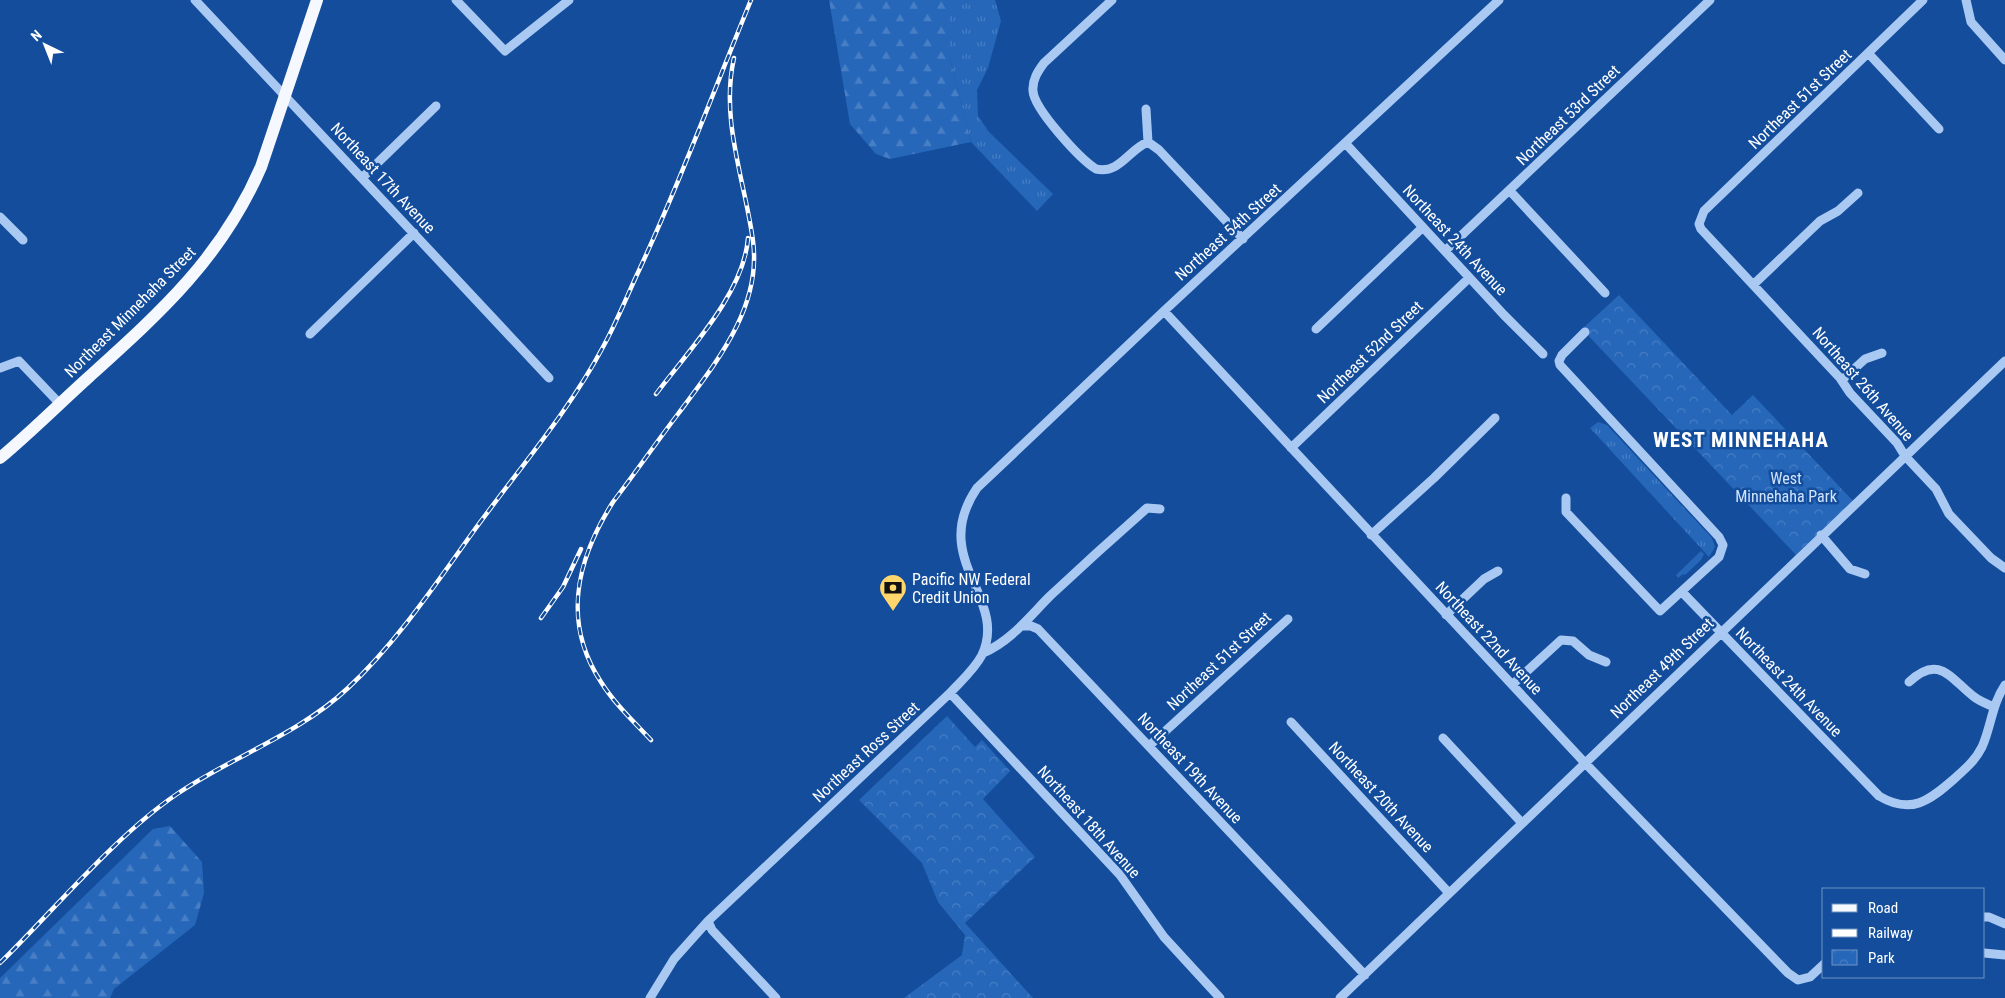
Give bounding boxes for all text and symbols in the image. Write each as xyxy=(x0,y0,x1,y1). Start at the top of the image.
north arrow xyxy=(20,20,70,70)
text: N xyxy=(28,27,45,44)
street label: Northeast 51st Street xyxy=(1745,45,1856,153)
street label: Northeast 53rd Street xyxy=(1512,61,1624,169)
street label: Northeast 17th Avenue xyxy=(327,119,439,237)
street label: Northeast 54th Street xyxy=(1171,179,1285,285)
street label: Northeast 24th Avenue xyxy=(1399,181,1511,299)
street label: Northeast Minnehaha Street xyxy=(61,242,200,381)
street label: Northeast 52nd Street xyxy=(1313,297,1427,407)
street label: Northeast 26th Avenue xyxy=(1808,323,1918,445)
district label: WEST MINNEHAHA xyxy=(1653,428,1829,452)
park label: West Minnehaha Park xyxy=(1735,469,1838,506)
place label: Pacific NW Federal Credit Union xyxy=(912,570,1031,607)
bank icon: Pacific NW Federal Credit Union xyxy=(878,573,908,612)
street label: Northeast 22nd Avenue xyxy=(1432,577,1546,699)
street label: Northeast 51st Street xyxy=(1163,608,1275,714)
street label: Northeast 49th Street xyxy=(1606,614,1718,722)
street label: Northeast 24th Avenue xyxy=(1732,623,1846,741)
street label: Northeast Ross Street xyxy=(809,698,923,806)
street label: Northeast 19th Avenue xyxy=(1134,709,1246,827)
street label: Northeast 20th Avenue xyxy=(1325,738,1437,856)
street label: Northeast 18th Avenue xyxy=(1034,762,1144,882)
legend xyxy=(1822,888,1985,978)
text: Road xyxy=(1868,899,1898,917)
text: Railway xyxy=(1868,924,1913,942)
text: Park xyxy=(1868,949,1895,967)

